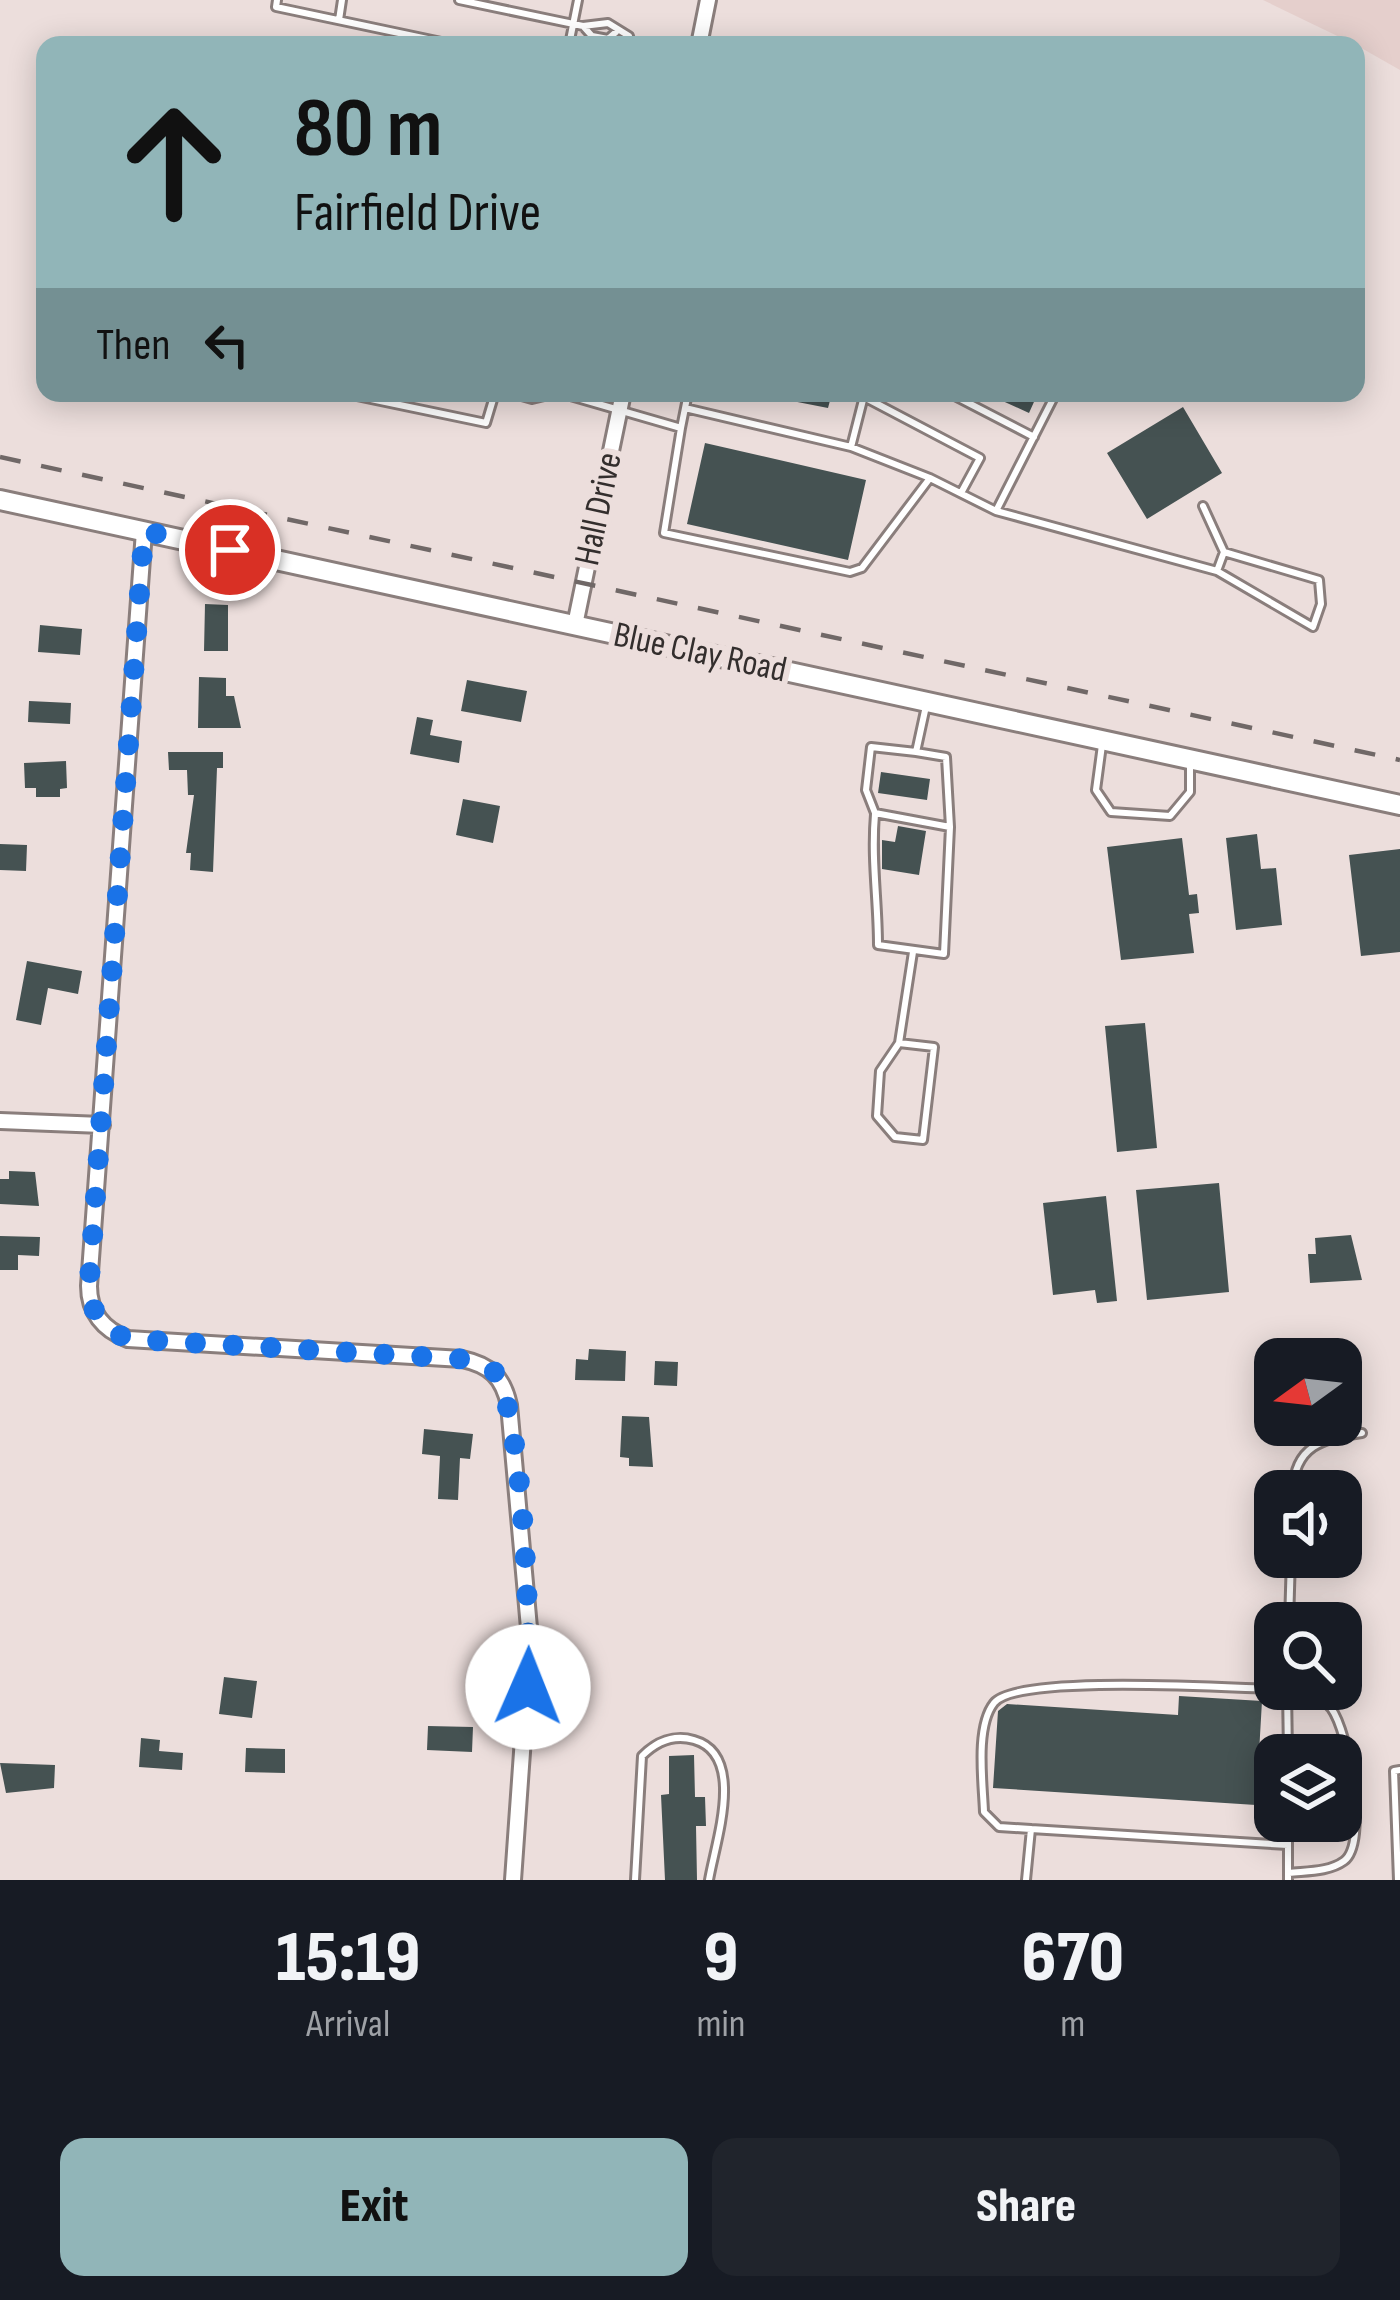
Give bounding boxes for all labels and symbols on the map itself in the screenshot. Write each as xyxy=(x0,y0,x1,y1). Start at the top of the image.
street label: Hall Drive xyxy=(566,449,632,569)
pin xyxy=(179,499,281,601)
street label: Blue Clay Road xyxy=(610,614,790,692)
north arrow xyxy=(1254,1338,1362,1446)
position arrow xyxy=(465,1624,591,1750)

